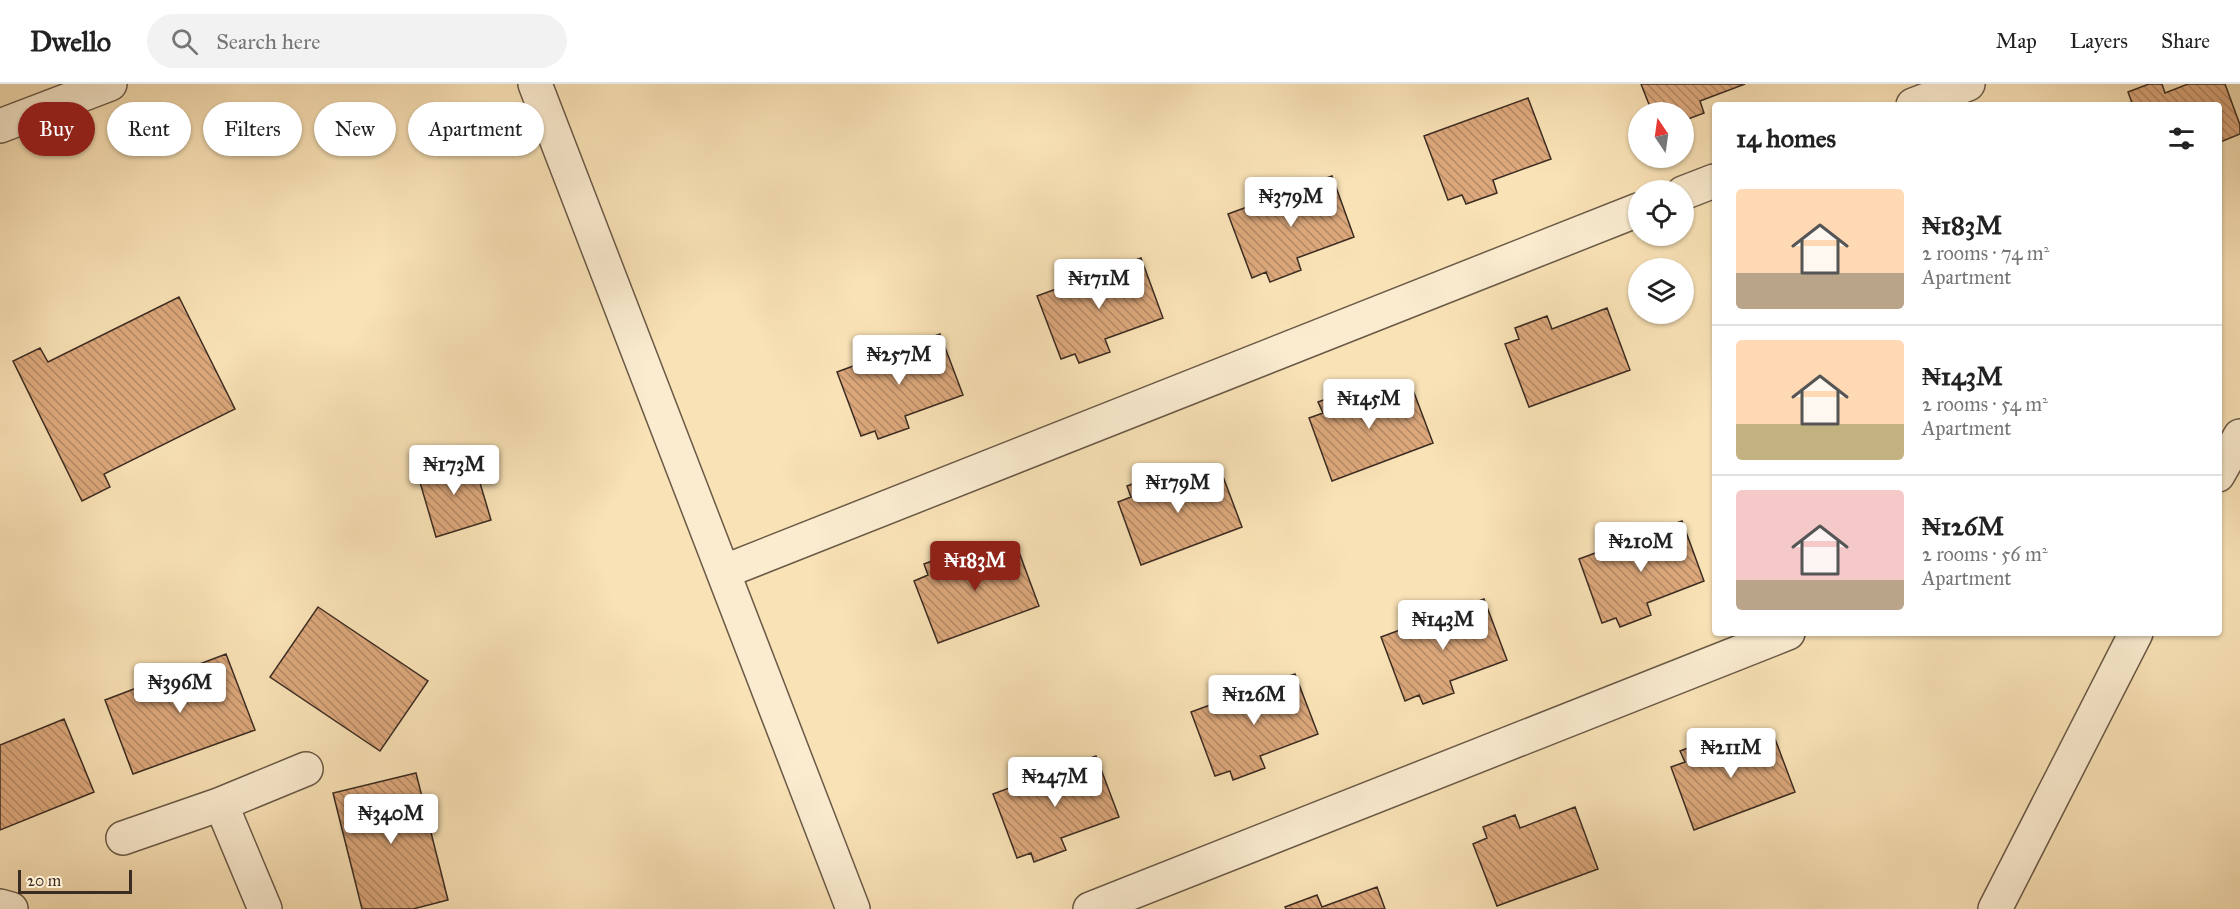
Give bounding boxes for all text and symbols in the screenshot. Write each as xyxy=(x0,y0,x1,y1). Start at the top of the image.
search box xyxy=(147,14,567,68)
text: Dwello xyxy=(30,24,111,59)
icon: search xyxy=(168,25,201,58)
text: Search here xyxy=(216,28,320,55)
text: Map xyxy=(1996,28,2037,54)
text: Layers xyxy=(2070,28,2128,54)
text: Share xyxy=(2161,28,2210,54)
chip: Buy xyxy=(18,102,95,156)
chip: Rent xyxy=(107,102,191,156)
chip: Filters xyxy=(203,102,302,156)
chip: New xyxy=(314,102,396,156)
chip: Apartment xyxy=(408,102,544,156)
north arrow xyxy=(1628,102,1694,168)
map controls xyxy=(1628,102,1694,324)
text: 14 homes xyxy=(1736,122,1836,154)
icon: filters xyxy=(2165,122,2198,155)
pin: ₦379M xyxy=(1249,177,1333,228)
button: locate xyxy=(1628,180,1694,246)
text: ₦379M xyxy=(1259,184,1323,208)
text: ₦183M xyxy=(1922,209,2002,241)
icon: home xyxy=(1784,213,1856,285)
text: 2 rooms · 74 m² xyxy=(1922,241,2049,265)
button: layers xyxy=(1628,258,1694,324)
pin: ₦171M xyxy=(1057,259,1141,310)
text: Apartment xyxy=(1922,265,2011,289)
text: ₦171M xyxy=(1068,266,1130,290)
pin: ₦257M xyxy=(857,335,941,386)
text: ₦257M xyxy=(867,342,931,366)
text: ₦143M xyxy=(1922,360,2003,392)
icon: home xyxy=(1784,364,1856,436)
pin: ₦145M xyxy=(1327,379,1411,430)
text: ₦145M xyxy=(1337,386,1401,410)
text: 2 rooms · 54 m² xyxy=(1922,392,2048,416)
text: Apartment xyxy=(1922,416,2011,440)
pin: ₦173M xyxy=(412,445,496,496)
text: ₦173M xyxy=(423,452,485,476)
pin: ₦179M xyxy=(1136,463,1220,514)
text: ₦179M xyxy=(1146,470,1210,494)
text: ₦126M xyxy=(1922,510,2004,542)
icon: home xyxy=(1784,514,1856,586)
pin: ₦210M xyxy=(1599,522,1683,573)
text: ₦210M xyxy=(1609,529,1673,553)
pin: ₦183M xyxy=(933,541,1017,592)
text: 2 rooms · 56 m² xyxy=(1922,542,2048,566)
text: ₦183M xyxy=(944,548,1006,572)
text: Apartment xyxy=(1922,566,2011,590)
pin: ₦143M xyxy=(1401,600,1485,651)
text: ₦143M xyxy=(1412,607,1474,631)
pin: ₦396M xyxy=(138,663,222,714)
text: ₦396M xyxy=(148,670,212,694)
pin: ₦126M xyxy=(1212,675,1296,726)
text: ₦126M xyxy=(1222,682,1286,706)
pin: ₦211M xyxy=(1689,728,1773,779)
text: ₦211M xyxy=(1701,735,1761,759)
pin: ₦247M xyxy=(1013,757,1097,808)
text: ₦247M xyxy=(1022,764,1088,788)
pin: ₦340M xyxy=(349,794,433,845)
text: ₦340M xyxy=(358,801,424,825)
scale bar xyxy=(18,867,132,894)
text: 20 m xyxy=(27,871,61,890)

